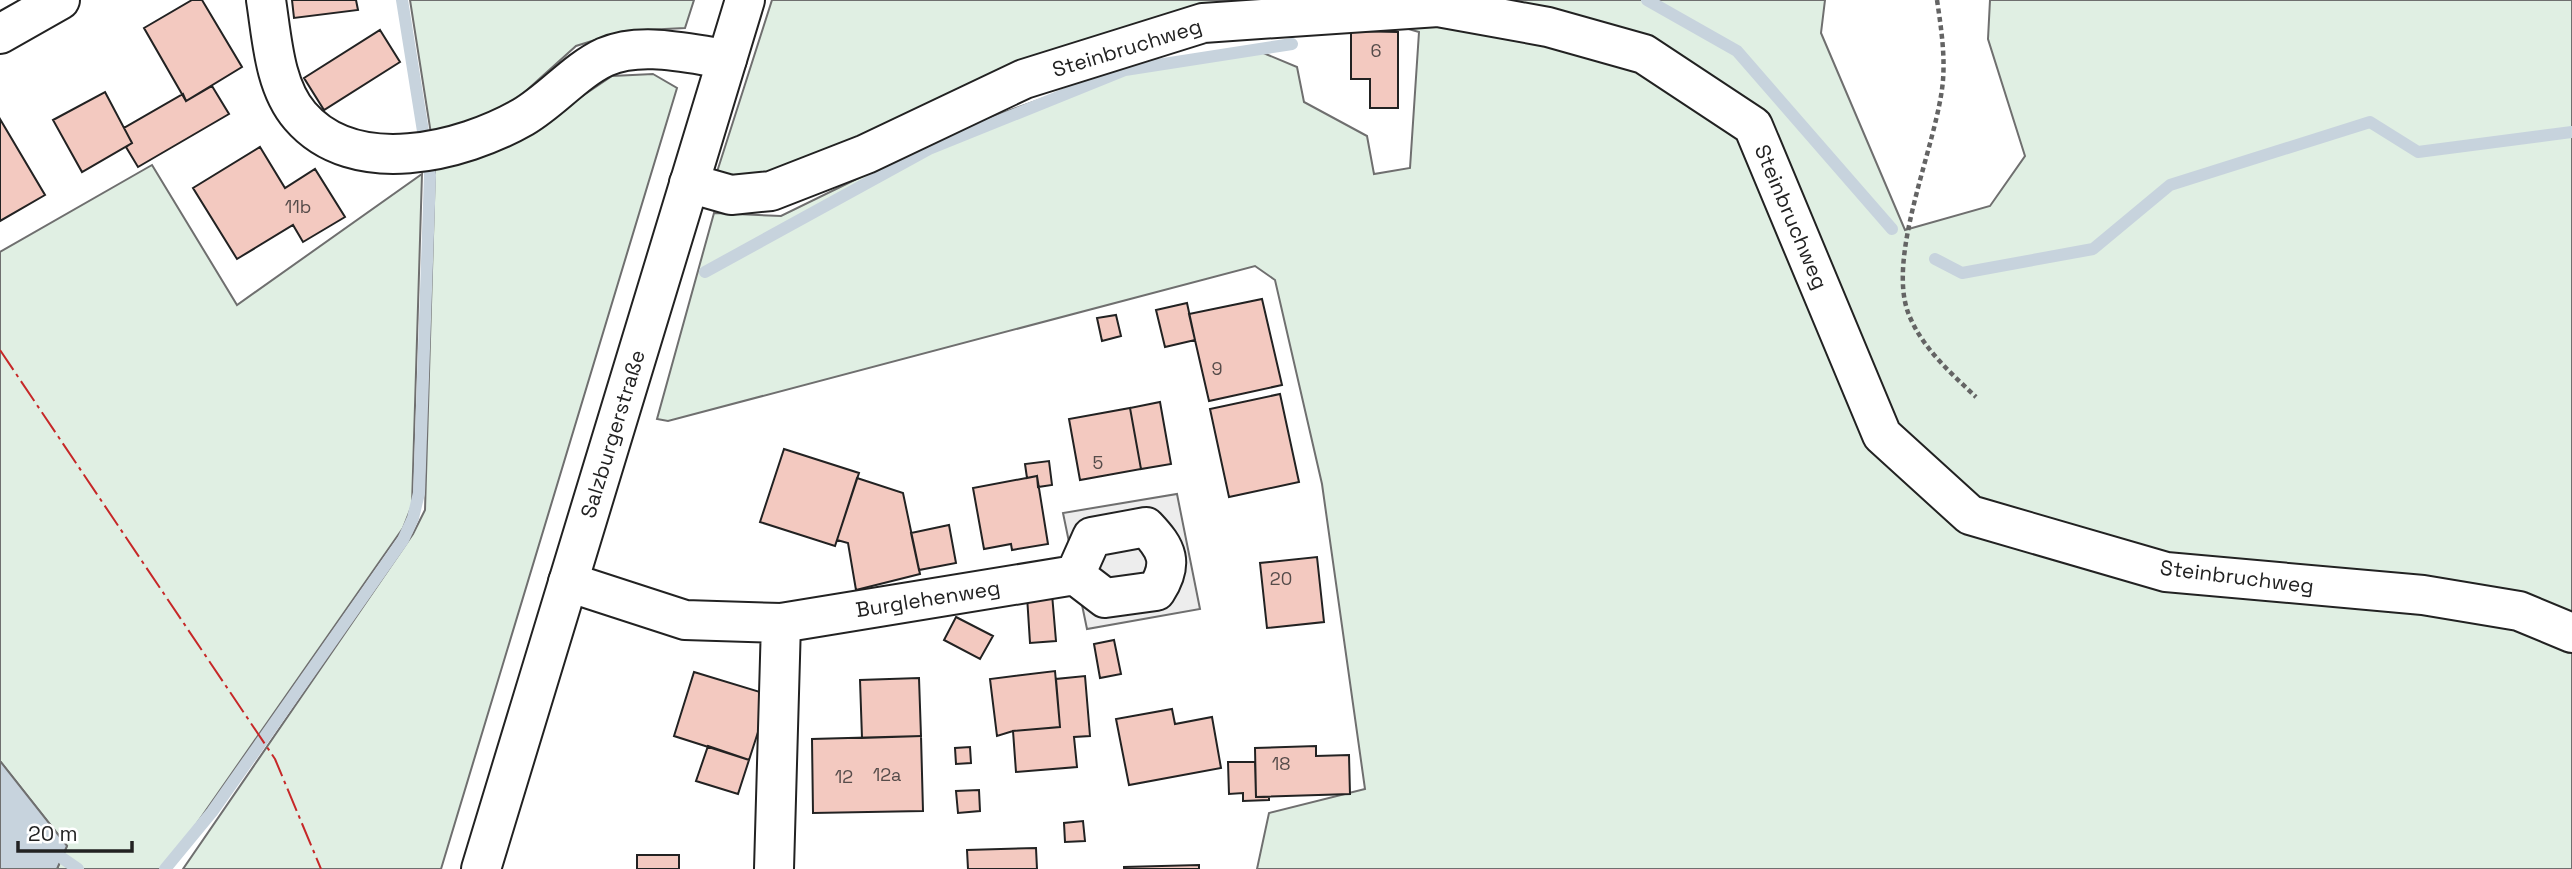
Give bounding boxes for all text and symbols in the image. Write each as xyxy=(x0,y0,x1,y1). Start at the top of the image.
street label: Steinbruchweg xyxy=(1049,12,1205,83)
house number: 6 xyxy=(1370,39,1382,62)
street label: Steinbruchweg xyxy=(1749,140,1834,293)
house number: 11b xyxy=(285,195,311,218)
street label: Salzburgerstraße xyxy=(574,347,651,521)
house number: 9 xyxy=(1211,357,1223,380)
house number: 5 xyxy=(1093,451,1103,474)
street label: Steinbruchweg xyxy=(2159,554,2316,599)
house number: 20 xyxy=(1270,567,1292,590)
street label: Burglehenweg xyxy=(854,574,1002,623)
house number: 18 xyxy=(1272,752,1290,775)
house number: 12a xyxy=(873,763,901,786)
house number: 12 xyxy=(835,765,853,788)
scale bar xyxy=(18,810,131,854)
text: 20 m xyxy=(28,820,78,847)

